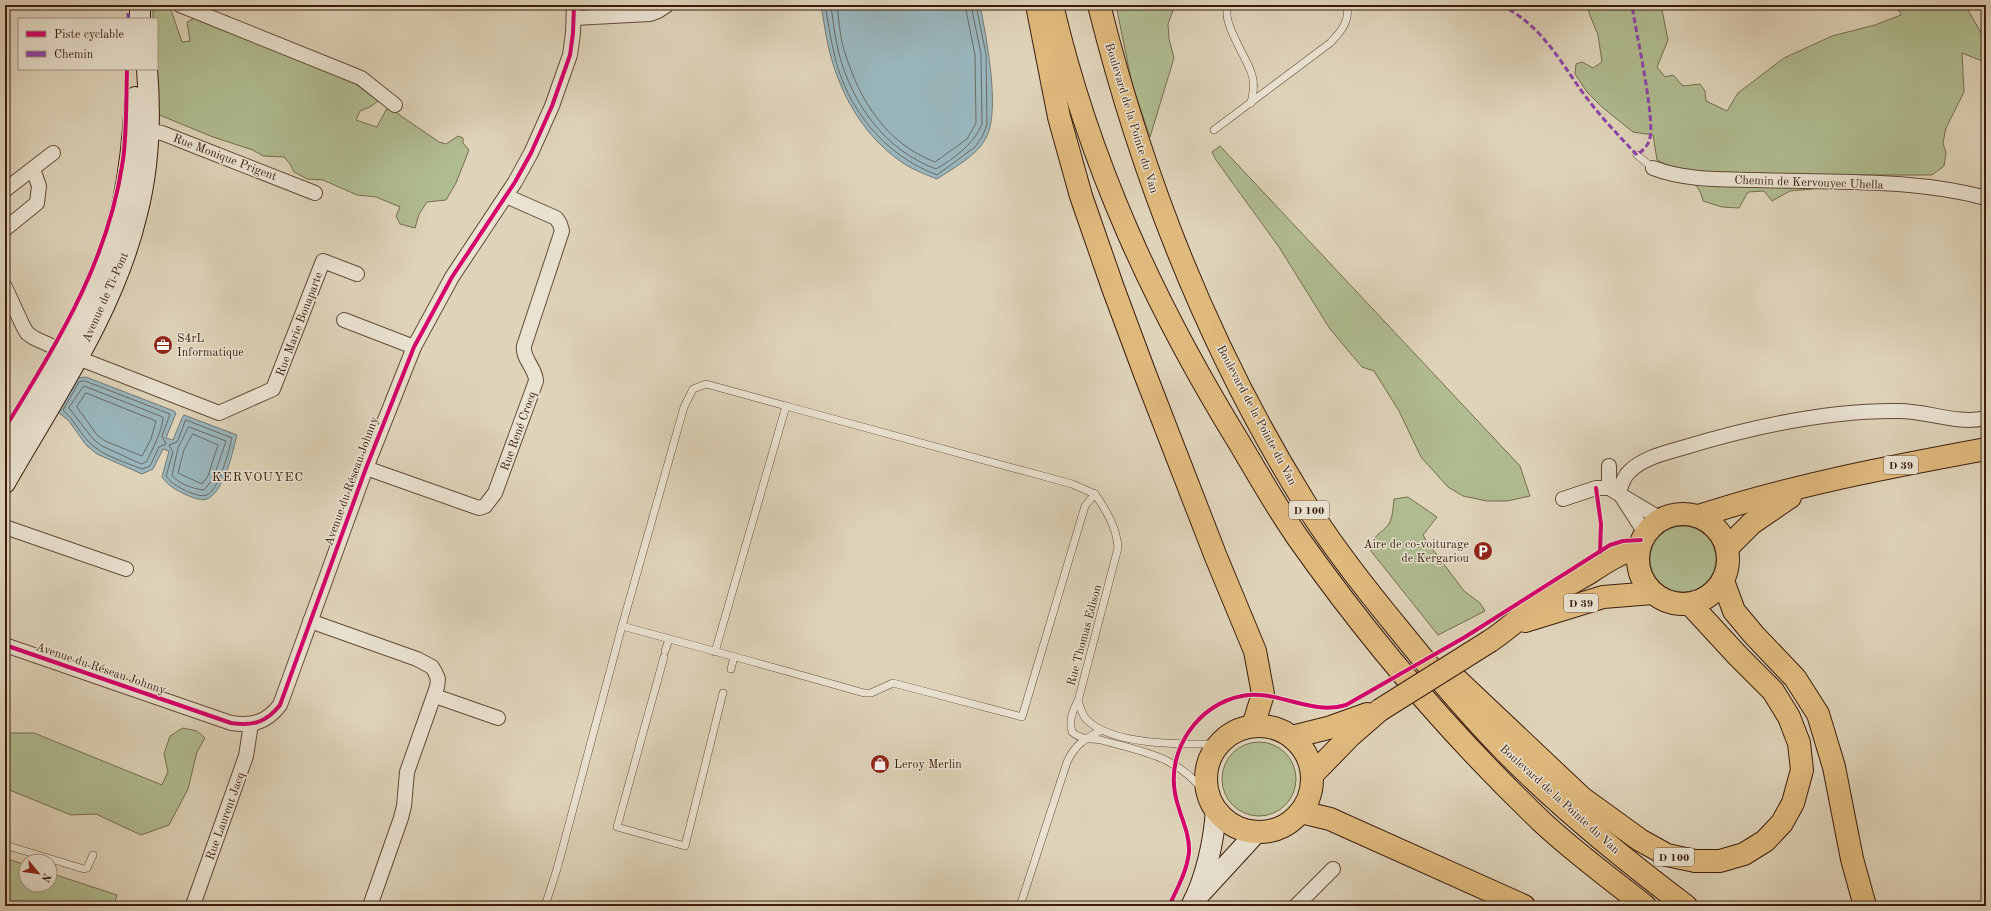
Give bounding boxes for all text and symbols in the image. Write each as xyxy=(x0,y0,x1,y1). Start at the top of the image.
legend xyxy=(18,18,158,70)
text: Piste cyclable xyxy=(54,29,124,41)
street label: Boulevard de la Pointe du Van xyxy=(1102,42,1160,195)
text: Chemin xyxy=(54,49,94,61)
street label: Rue Monique Prigent xyxy=(171,133,278,183)
street label: Chemin de Kervouyec Uhella xyxy=(1734,174,1884,192)
street label: Avenue de Ti-Pont xyxy=(81,251,131,344)
street label: Rue Marie Bonaparte xyxy=(275,270,325,378)
place label: S4rL Informatique xyxy=(177,333,244,359)
office icon: S4rL Informatique xyxy=(152,334,174,356)
street label: Boulevard de la Pointe du Van xyxy=(1214,344,1298,488)
street label: Rue René Crocq xyxy=(499,390,539,473)
street label: Avenue du Réseau Johnny xyxy=(323,415,381,547)
road number: D 39 xyxy=(1884,456,1918,474)
district label: KERVOUYEC xyxy=(212,471,304,484)
road number: D 100 xyxy=(1289,501,1329,519)
place label: Aire de co-voiturage de Kergariou xyxy=(1364,539,1470,565)
parking icon: Aire de co-voiturage de Kergariou xyxy=(1472,540,1494,562)
street label: Rue Thomas Edison xyxy=(1066,583,1104,687)
road number: D 39 xyxy=(1564,594,1598,612)
street label: Avenue du Réseau Johnny xyxy=(34,641,168,697)
street label: Boulevard de la Pointe du Van xyxy=(1497,743,1622,857)
shop icon: Leroy Merlin xyxy=(869,753,891,775)
place label: Leroy Merlin xyxy=(894,759,962,771)
street label: Rue Laurent Jacq xyxy=(204,771,247,862)
road number: D 100 xyxy=(1654,848,1694,866)
north arrow xyxy=(18,853,58,893)
text: N xyxy=(38,871,52,884)

